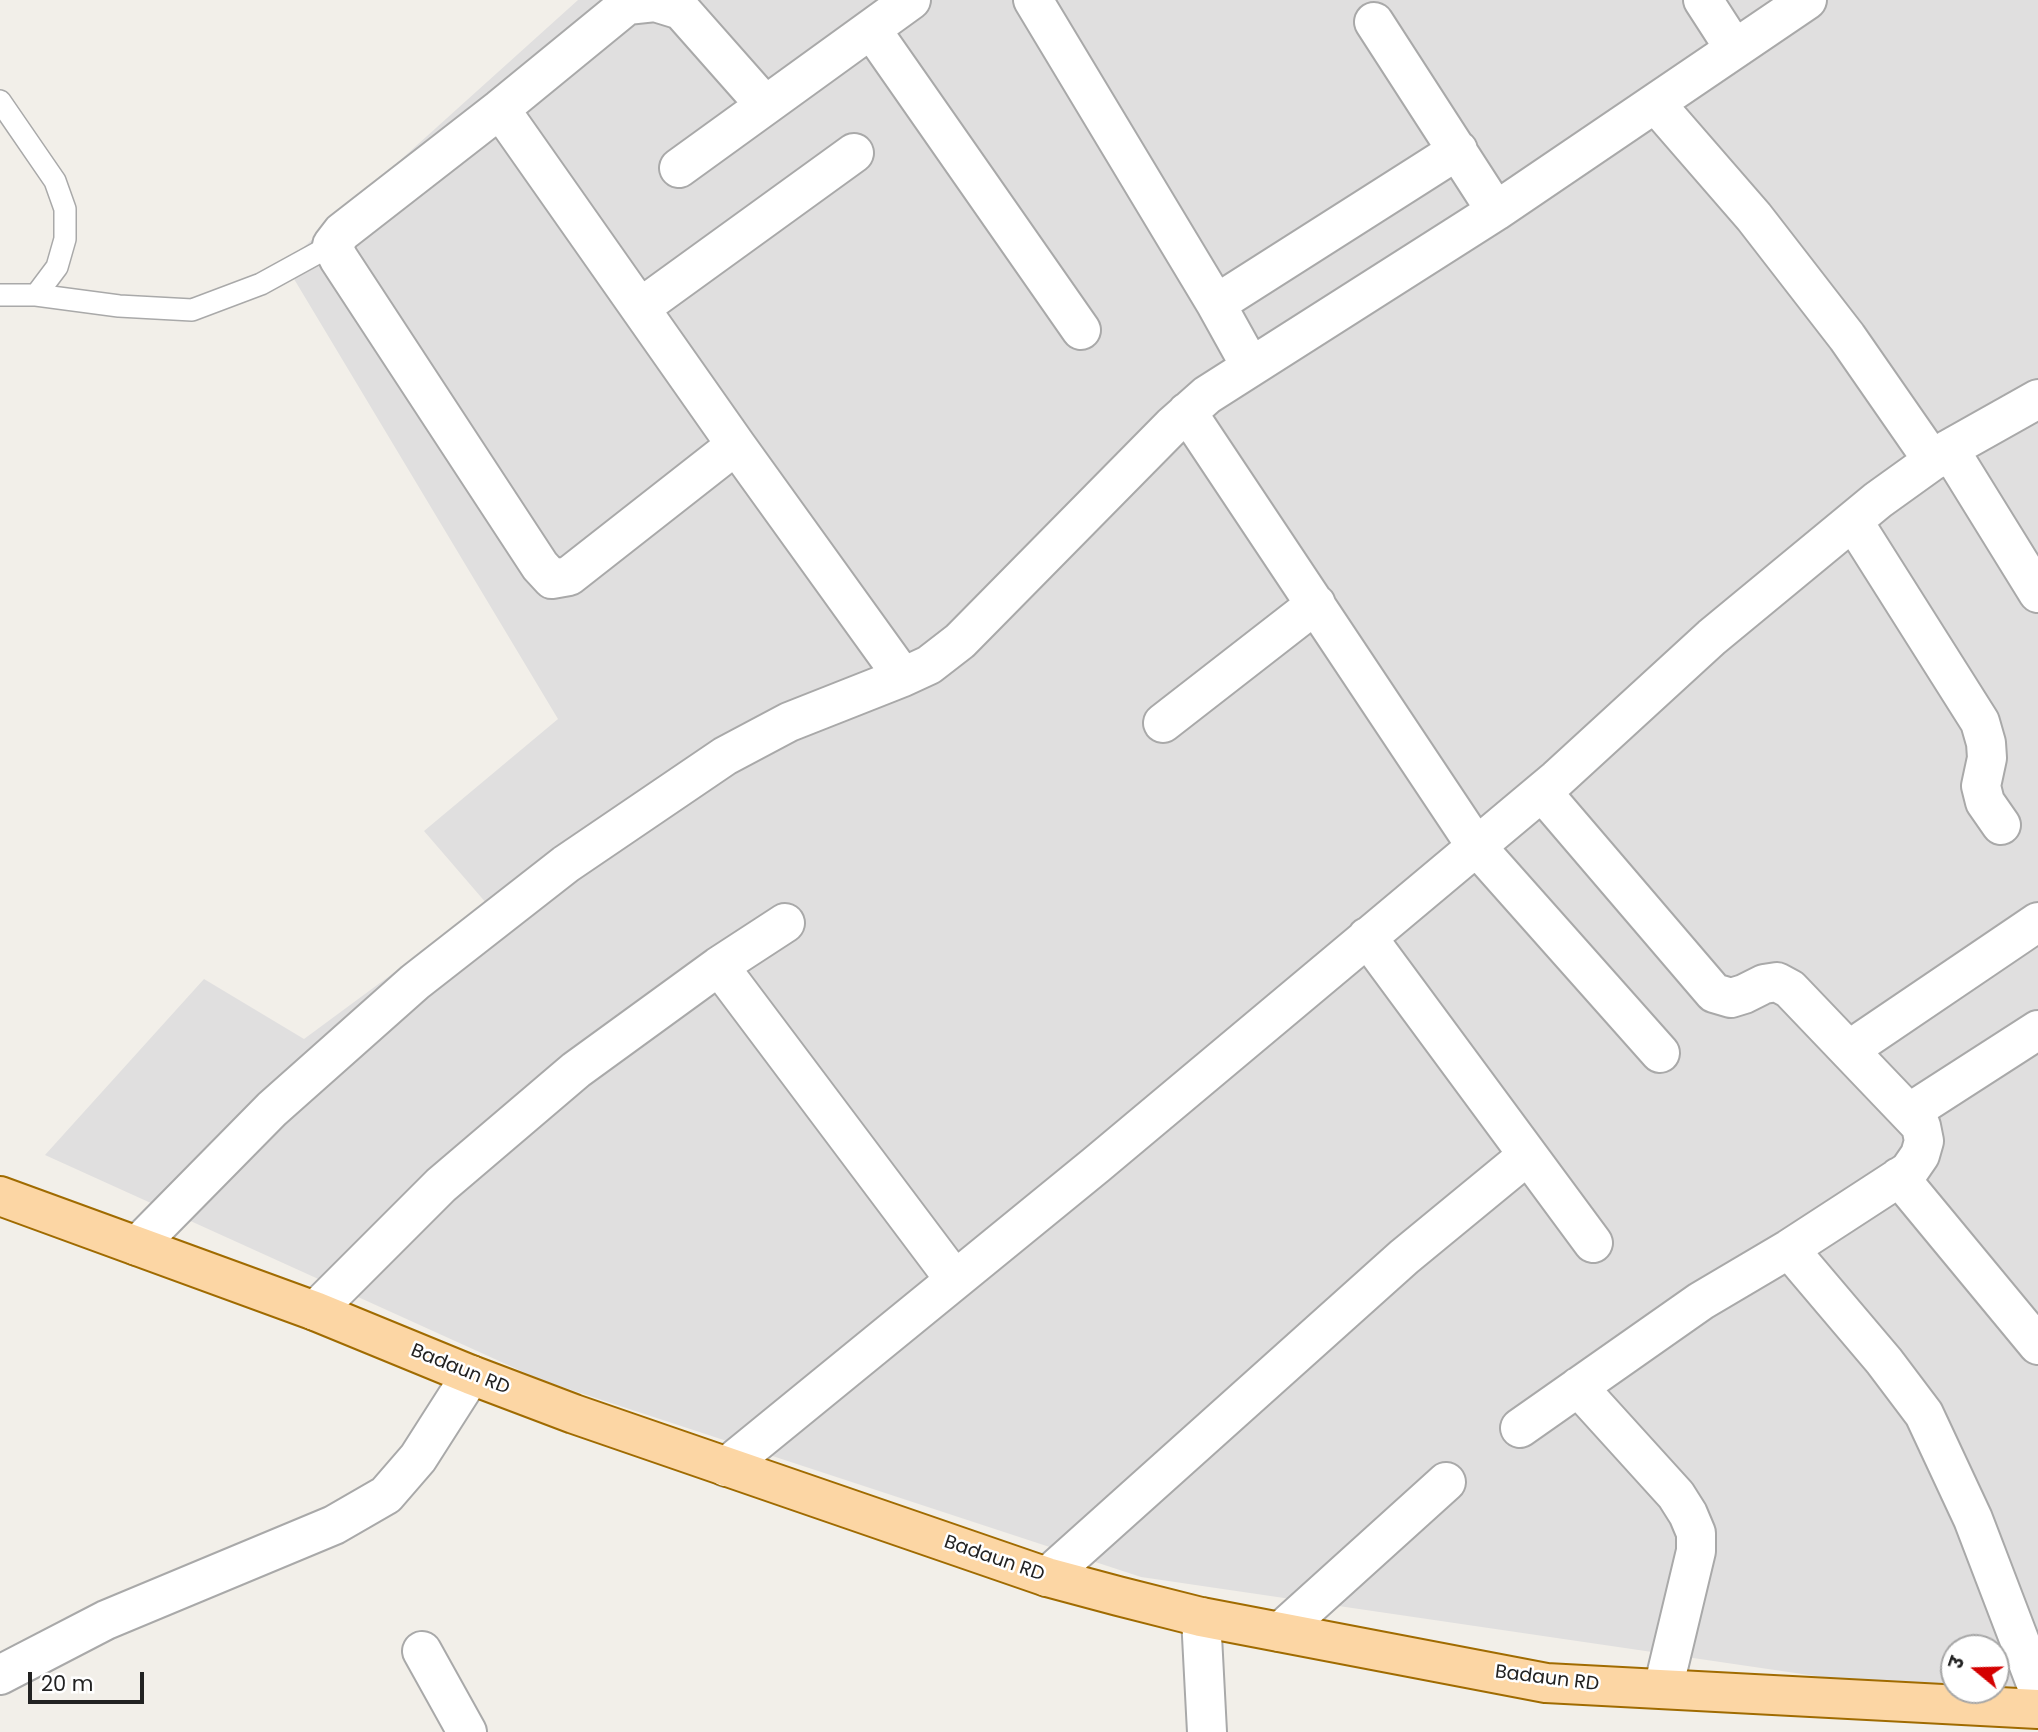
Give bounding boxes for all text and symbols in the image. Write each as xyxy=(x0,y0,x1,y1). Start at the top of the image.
street label: Badaun RD xyxy=(407,1340,513,1400)
street label: Badaun RD xyxy=(941,1531,1047,1587)
north arrow xyxy=(1940,1634,2010,1704)
text: उ xyxy=(1942,1653,1971,1672)
scale bar xyxy=(32,1658,147,1702)
street label: Badaun RD xyxy=(1494,1661,1600,1697)
text: 20 m xyxy=(41,1669,94,1698)

